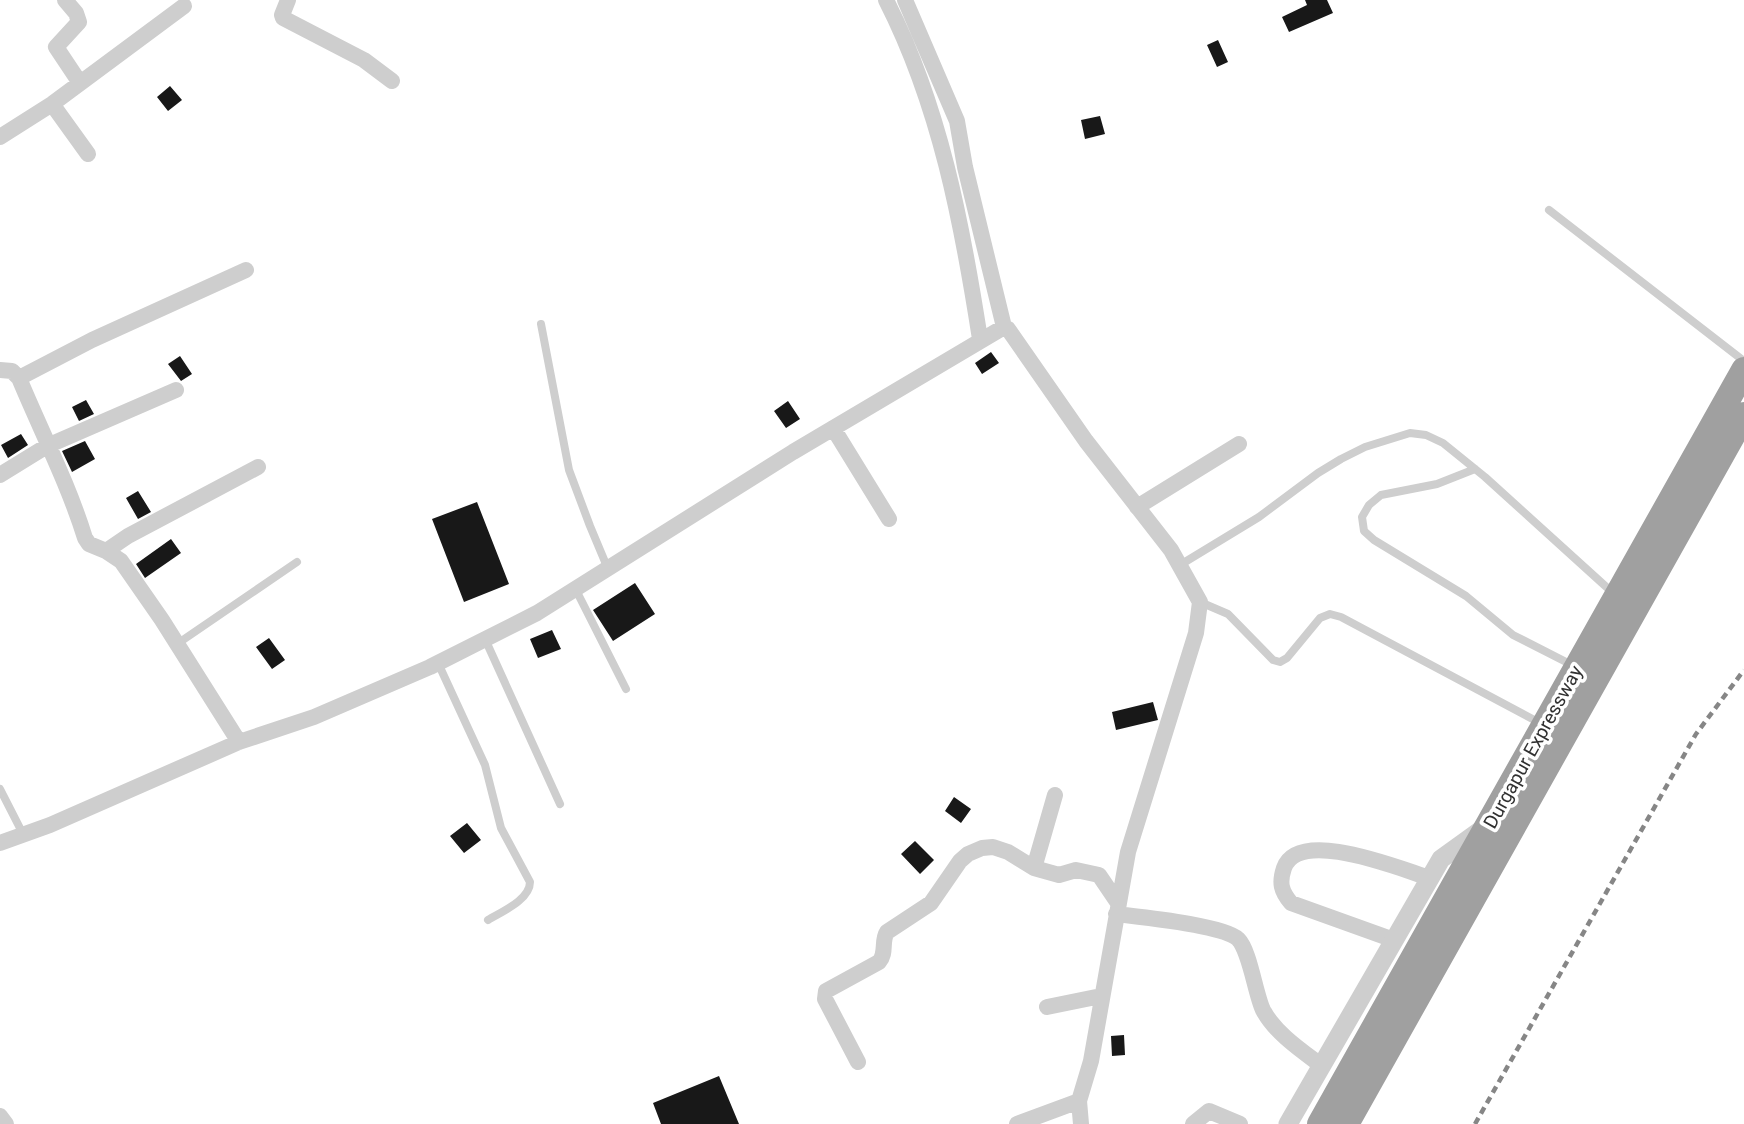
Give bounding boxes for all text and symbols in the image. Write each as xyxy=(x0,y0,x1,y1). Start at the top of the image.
street label: Durgapur Expressway xyxy=(1479,661,1587,833)

